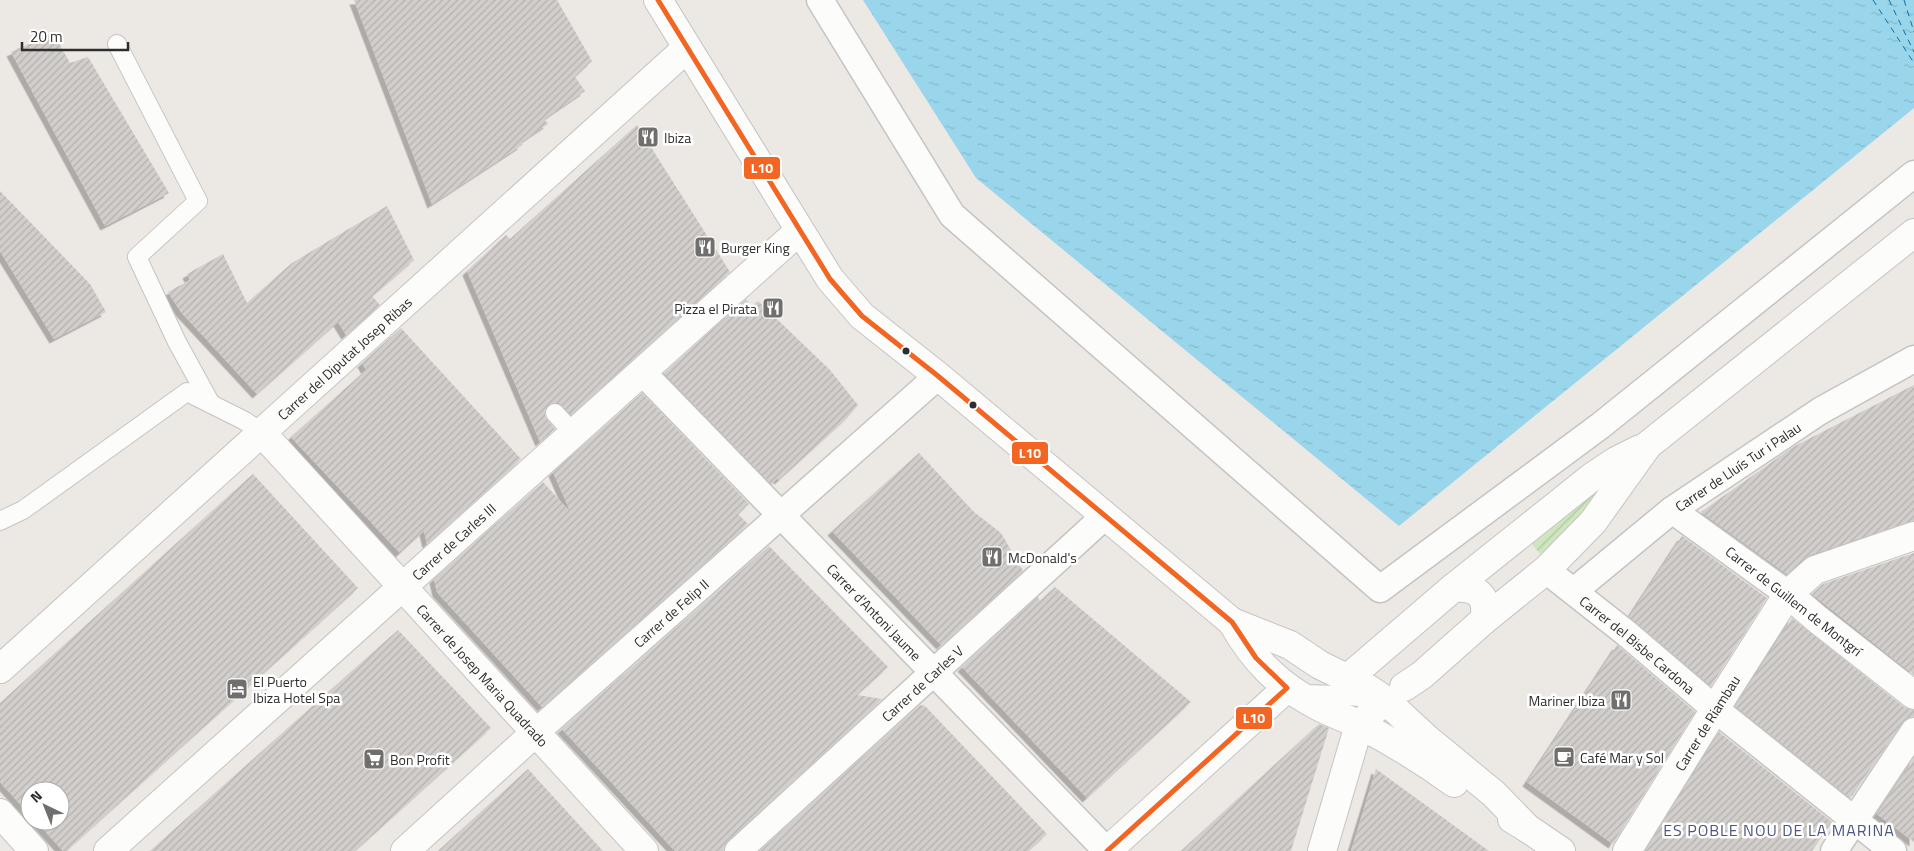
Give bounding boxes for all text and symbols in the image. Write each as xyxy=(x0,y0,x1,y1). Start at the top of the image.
scale bar xyxy=(22,20,129,52)
text: 20 m xyxy=(30,25,63,48)
restaurant icon: Ibiza xyxy=(636,125,660,149)
place label: Ibiza xyxy=(664,127,691,148)
line badge: L10 xyxy=(743,156,781,180)
text: L10 xyxy=(751,157,773,178)
restaurant icon: Burger King xyxy=(693,235,717,259)
place label: Burger King xyxy=(721,237,790,258)
street label: Carrer del Diputat Josep Ribas xyxy=(272,291,416,424)
restaurant icon: Pizza el Pirata xyxy=(761,296,785,320)
place label: Pizza el Pirata xyxy=(674,298,757,319)
unlabelled marker xyxy=(901,346,911,356)
unlabelled marker xyxy=(968,400,978,410)
street label: Carrer de Lluís Tur i Palau xyxy=(1670,416,1805,516)
line badge: L10 xyxy=(1011,441,1049,465)
text: L10 xyxy=(1019,442,1041,463)
street label: Carrer de Carles III xyxy=(407,498,500,585)
street label: Carrer de Guillem de Montgrí xyxy=(1721,541,1868,662)
restaurant icon: McDonald's xyxy=(980,545,1004,569)
place label: McDonald's xyxy=(1008,547,1077,568)
street label: Carrer d'Antoni Jaume xyxy=(822,558,927,665)
street label: Carrer de Felip II xyxy=(628,573,713,652)
street label: Carrer del Bisbe Cardona xyxy=(1575,590,1700,698)
street label: Carrer de Josep Maria Quadrado xyxy=(412,599,554,751)
street label: Carrer de Carles V xyxy=(876,640,968,726)
place label: El Puerto Ibiza Hotel Spa xyxy=(253,671,340,708)
street label: Carrer de Riambau xyxy=(1669,671,1744,775)
hotel icon: El Puerto Ibiza Hotel Spa xyxy=(225,677,249,701)
restaurant icon: Mariner Ibiza xyxy=(1609,688,1633,712)
place label: Mariner Ibiza xyxy=(1529,690,1605,711)
line badge: L10 xyxy=(1235,706,1273,730)
text: L10 xyxy=(1243,707,1265,728)
cafe icon: Café Mar y Sol xyxy=(1552,745,1576,769)
supermarket icon: Bon Profit xyxy=(362,747,386,771)
place label: Café Mar y Sol xyxy=(1580,747,1664,768)
place label: Bon Profit xyxy=(390,749,450,770)
north arrow xyxy=(20,781,70,831)
text: N xyxy=(25,785,47,807)
district label: ES POBLE NOU DE LA MARINA xyxy=(1663,818,1895,842)

